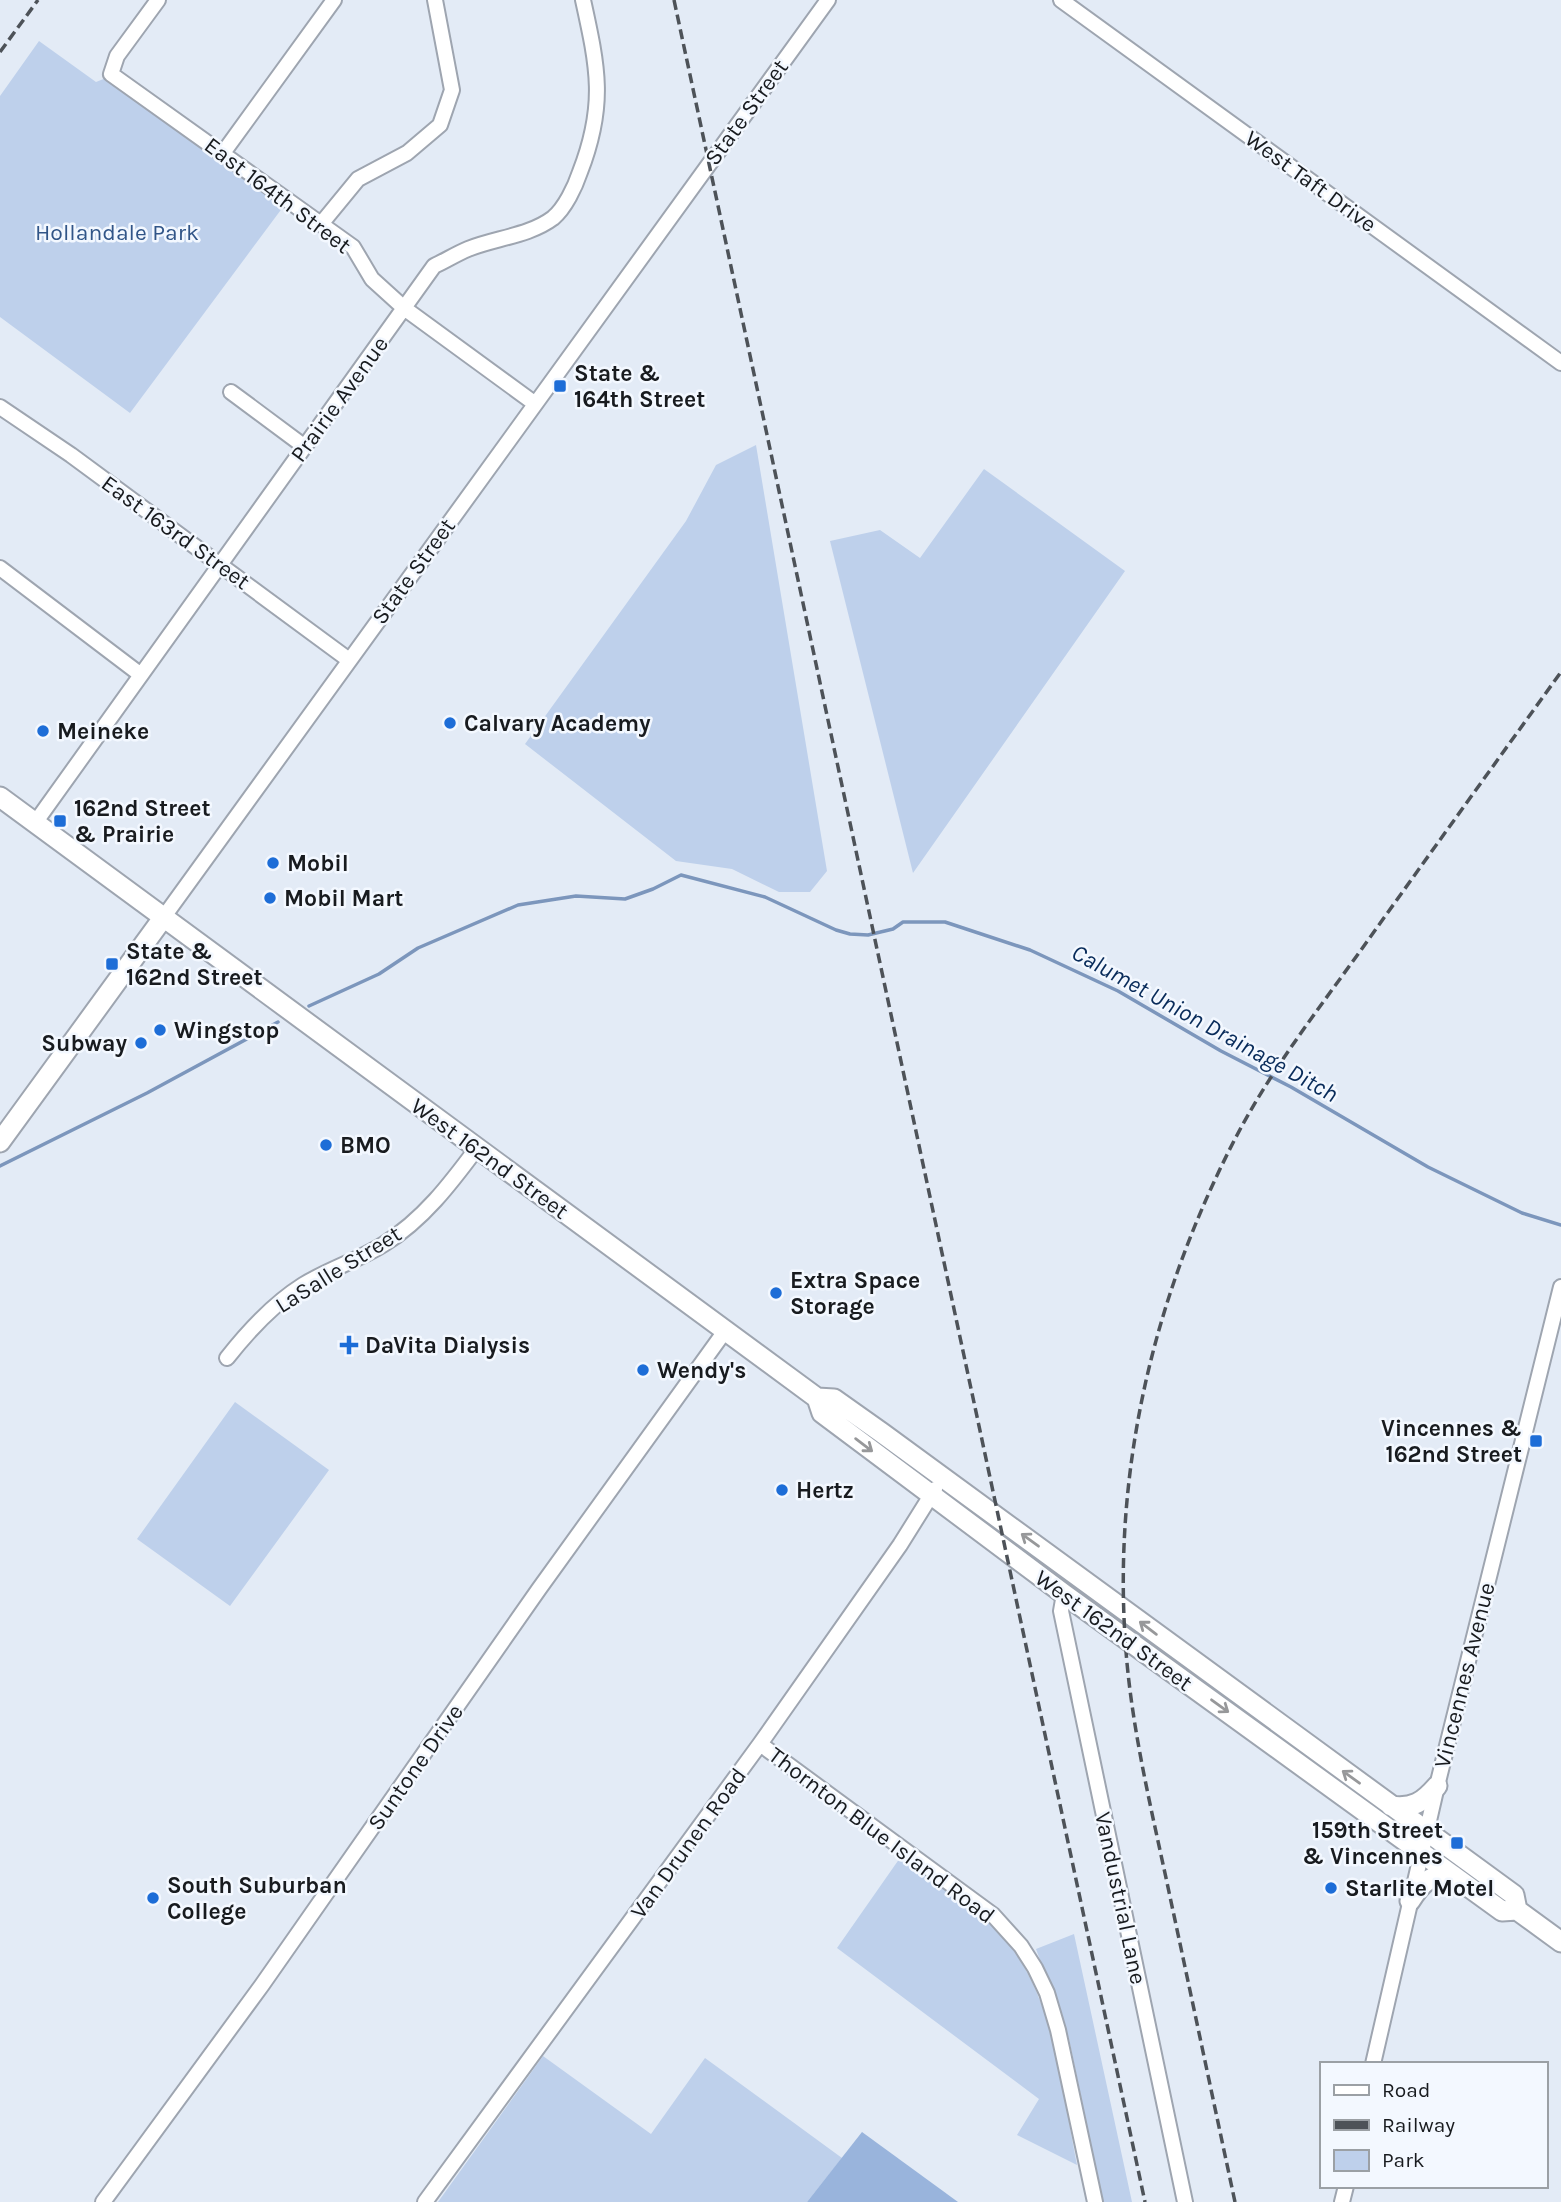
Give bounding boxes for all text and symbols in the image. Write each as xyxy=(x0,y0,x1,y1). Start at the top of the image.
street label: State Street xyxy=(699,54,794,171)
street label: West Taft Drive xyxy=(1240,125,1382,238)
street label: East 164th Street xyxy=(199,131,357,260)
park label: Hollandale Park xyxy=(35,219,199,246)
street label: Prairie Avenue xyxy=(285,331,394,467)
place label: State & 164th Street xyxy=(574,360,705,413)
marker: State & 164th Street xyxy=(552,378,568,394)
street label: East 163rd Street xyxy=(96,470,255,595)
street label: State Street xyxy=(366,513,461,630)
place label: Calvary Academy xyxy=(464,710,651,737)
marker: Calvary Academy xyxy=(442,715,458,731)
place label: Meineke xyxy=(57,718,149,745)
marker: Meineke xyxy=(35,723,51,739)
place label: 162nd Street & Prairie xyxy=(74,795,211,848)
marker: 162nd Street & Prairie xyxy=(52,813,68,829)
place label: Mobil xyxy=(287,850,349,877)
marker: Mobil xyxy=(265,855,281,871)
place label: Mobil Mart xyxy=(284,885,403,912)
marker: Mobil Mart xyxy=(262,890,278,906)
place label: State & 162nd Street xyxy=(126,938,263,991)
water label: Calumet Union Drainage Ditch xyxy=(1067,938,1343,1108)
marker: State & 162nd Street xyxy=(104,956,120,972)
place label: Wingstop xyxy=(174,1017,279,1044)
marker: Wingstop xyxy=(152,1022,168,1038)
place label: Subway xyxy=(41,1030,127,1057)
marker: Subway xyxy=(133,1035,149,1051)
street label: West 162nd Street xyxy=(406,1092,574,1225)
place label: BMO xyxy=(340,1132,391,1159)
marker: BMO xyxy=(318,1137,334,1153)
street label: LaSalle Street xyxy=(270,1220,406,1319)
place label: Extra Space Storage xyxy=(790,1267,920,1320)
marker: Extra Space Storage xyxy=(768,1285,784,1301)
place label: DaVita Dialysis xyxy=(365,1332,530,1359)
marker: DaVita Dialysis xyxy=(339,1335,359,1355)
place label: Wendy's xyxy=(657,1357,746,1384)
marker: Wendy's xyxy=(635,1362,651,1378)
place label: Vincennes & 162nd Street xyxy=(1381,1415,1522,1468)
marker: Vincennes & 162nd Street xyxy=(1528,1433,1544,1449)
one-way arrow xyxy=(854,1437,873,1452)
place label: Hertz xyxy=(796,1477,854,1504)
marker: Hertz xyxy=(774,1482,790,1498)
one-way arrow xyxy=(1020,1533,1039,1548)
street label: West 162nd Street xyxy=(1030,1564,1198,1697)
street label: Vincennes Avenue xyxy=(1428,1580,1501,1771)
one-way arrow xyxy=(1139,1620,1158,1635)
street label: Suntone Drive xyxy=(362,1699,469,1836)
one-way arrow xyxy=(1210,1699,1229,1714)
street label: Thornton Blue Island Road xyxy=(763,1742,1000,1929)
street label: Van Drunen Road xyxy=(625,1763,752,1924)
one-way arrow xyxy=(1342,1770,1361,1784)
street label: Vandustrial Lane xyxy=(1089,1809,1152,1987)
place label: 159th Street & Vincennes xyxy=(1302,1817,1443,1870)
marker: 159th Street & Vincennes xyxy=(1449,1835,1465,1851)
place label: South Suburban College xyxy=(167,1872,347,1925)
place label: Starlite Motel xyxy=(1345,1875,1494,1902)
marker: Starlite Motel xyxy=(1323,1880,1339,1896)
marker: South Suburban College xyxy=(145,1890,161,1906)
legend xyxy=(1320,2062,1547,2188)
text: Road xyxy=(1382,2078,1430,2102)
text: Railway xyxy=(1382,2113,1455,2137)
text: Park xyxy=(1382,2148,1425,2172)

